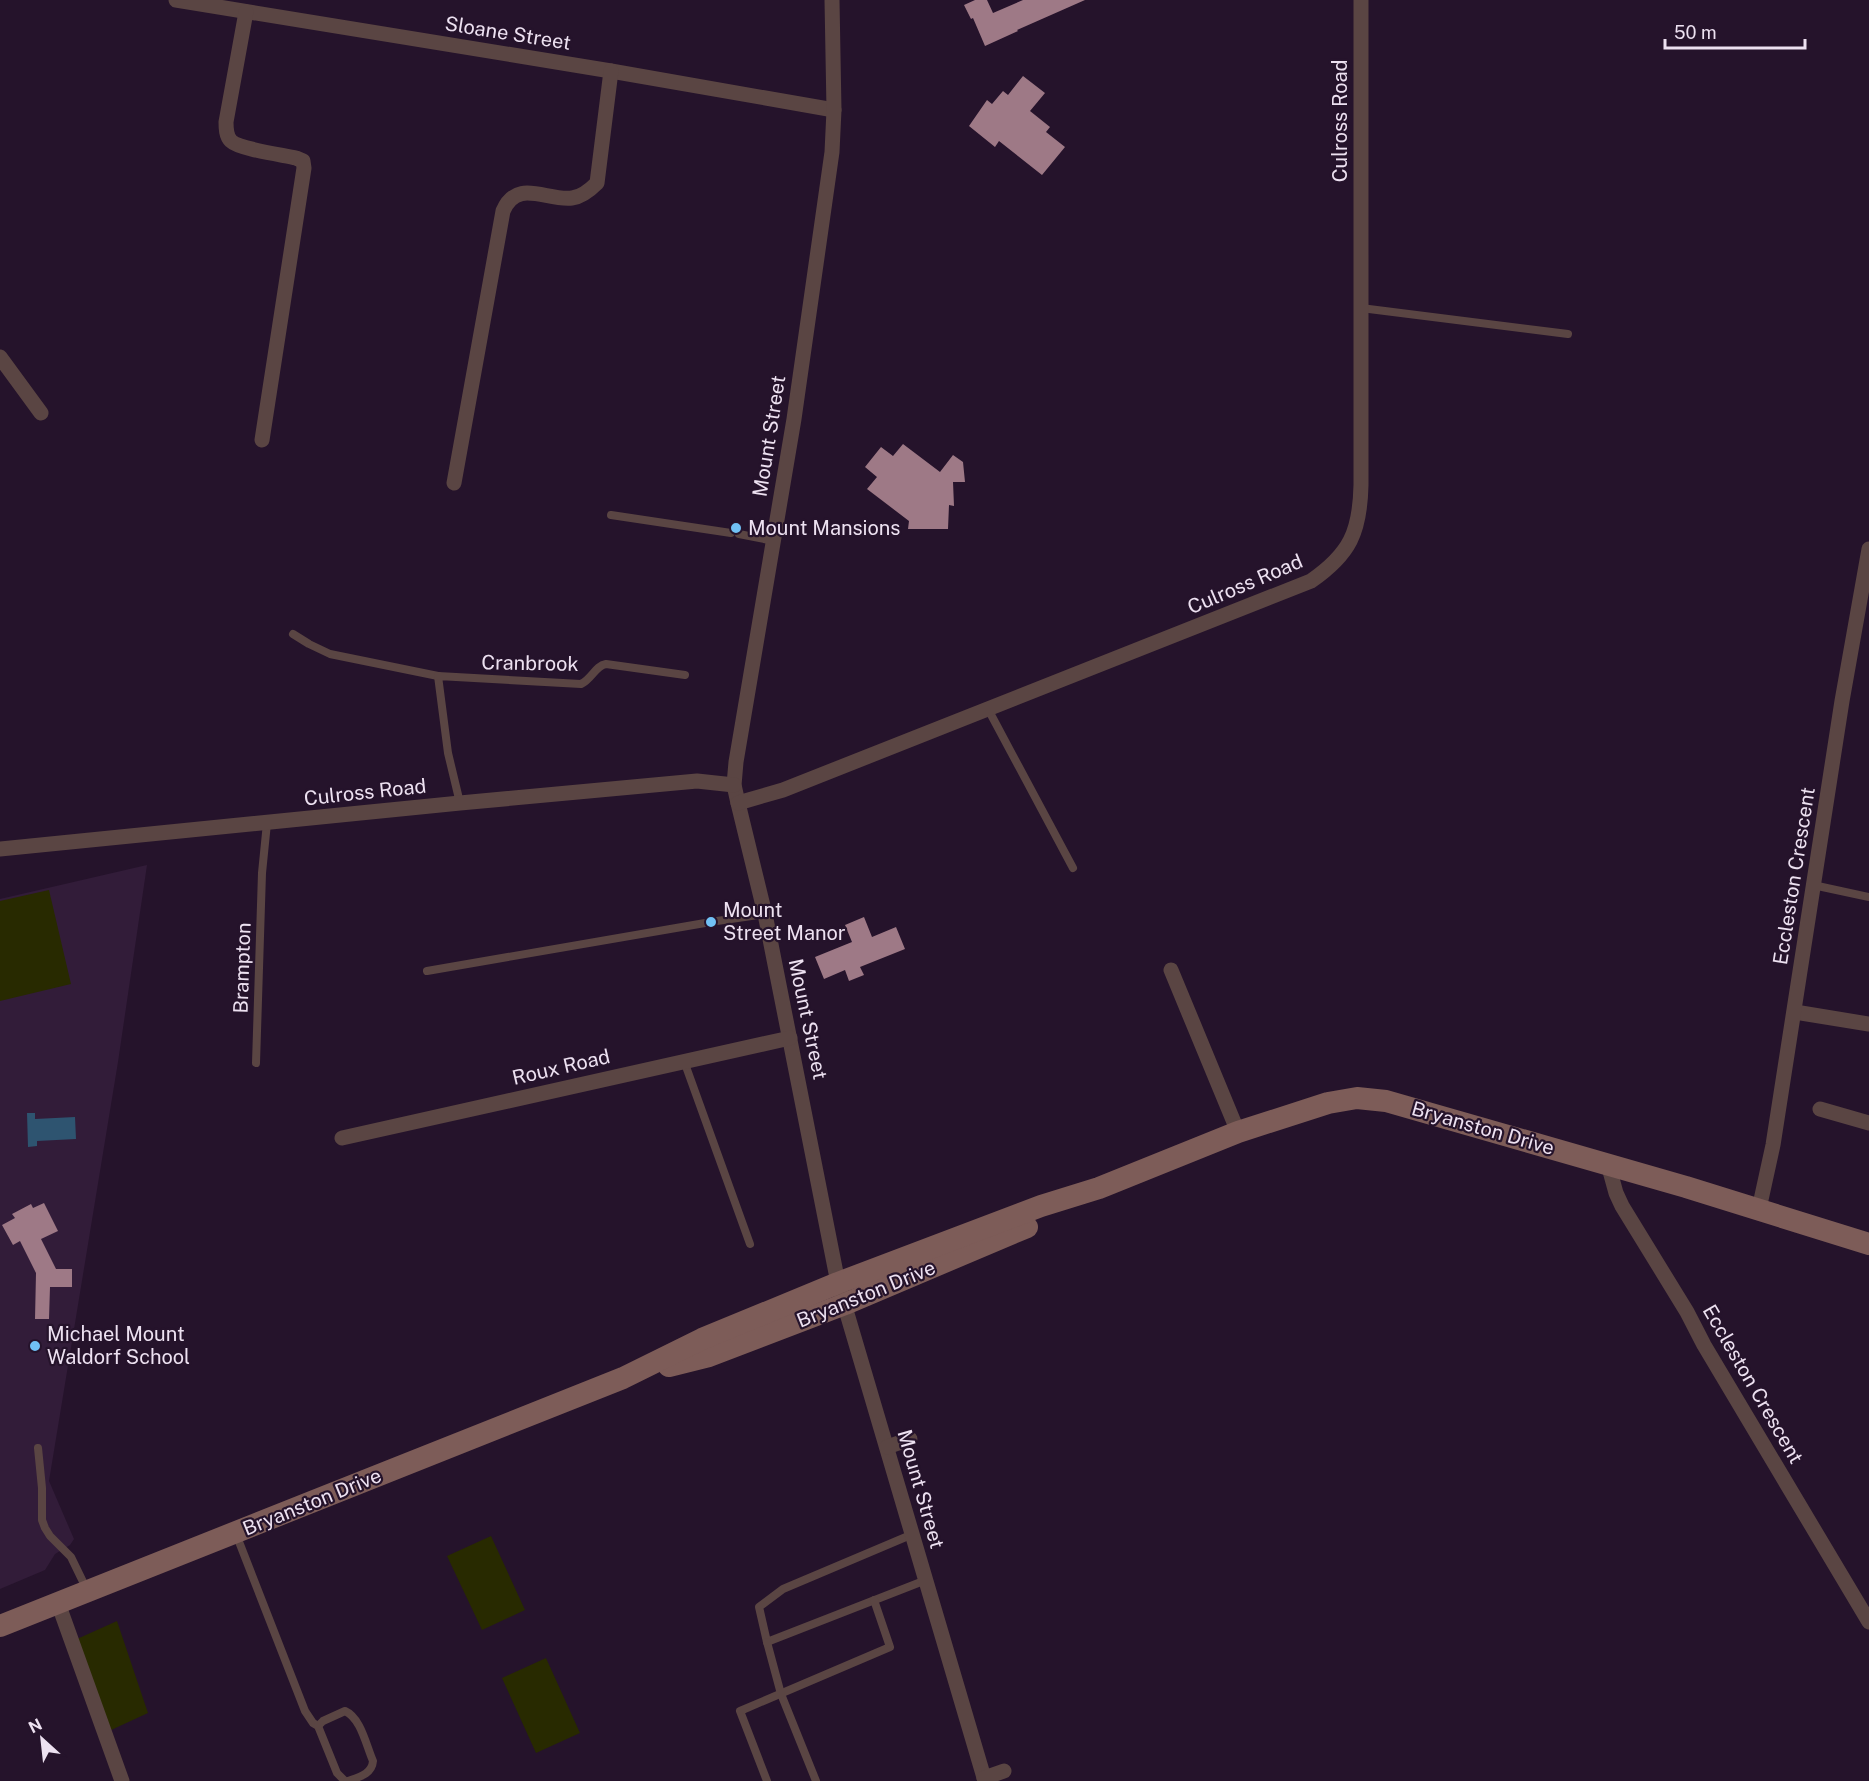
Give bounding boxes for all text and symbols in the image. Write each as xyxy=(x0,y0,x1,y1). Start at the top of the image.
street label: Sloane Street xyxy=(443,11,573,55)
scale bar xyxy=(1665,12,1804,50)
text: 50 m xyxy=(1674,22,1717,43)
street label: Culross Road xyxy=(1328,60,1352,182)
street label: Mount Street xyxy=(748,373,790,499)
place label: Mount Mansions xyxy=(748,516,900,540)
marker: Mount Mansions xyxy=(729,521,743,535)
street label: Culross Road xyxy=(1184,549,1306,619)
street label: Cranbrook xyxy=(481,650,579,676)
street label: Culross Road xyxy=(303,774,427,810)
street label: Eccleston Crescent xyxy=(1768,785,1820,967)
place label: Mount Street Manor xyxy=(723,898,846,945)
marker: Mount Street Manor xyxy=(704,915,718,929)
street label: Brampton xyxy=(228,922,256,1014)
street label: Mount Street xyxy=(784,956,832,1082)
street label: Roux Road xyxy=(510,1044,612,1090)
street label: Bryanston Drive xyxy=(1409,1096,1557,1160)
street label: Bryanston Drive xyxy=(793,1255,939,1333)
street label: Eccleston Crescent xyxy=(1698,1300,1808,1468)
place label: Michael Mount Waldorf School xyxy=(47,1322,190,1369)
marker: Michael Mount Waldorf School xyxy=(28,1339,42,1353)
street label: Mount Street xyxy=(893,1427,949,1551)
street label: Bryanston Drive xyxy=(239,1463,385,1541)
north arrow xyxy=(12,1709,72,1769)
text: N xyxy=(26,1715,45,1737)

